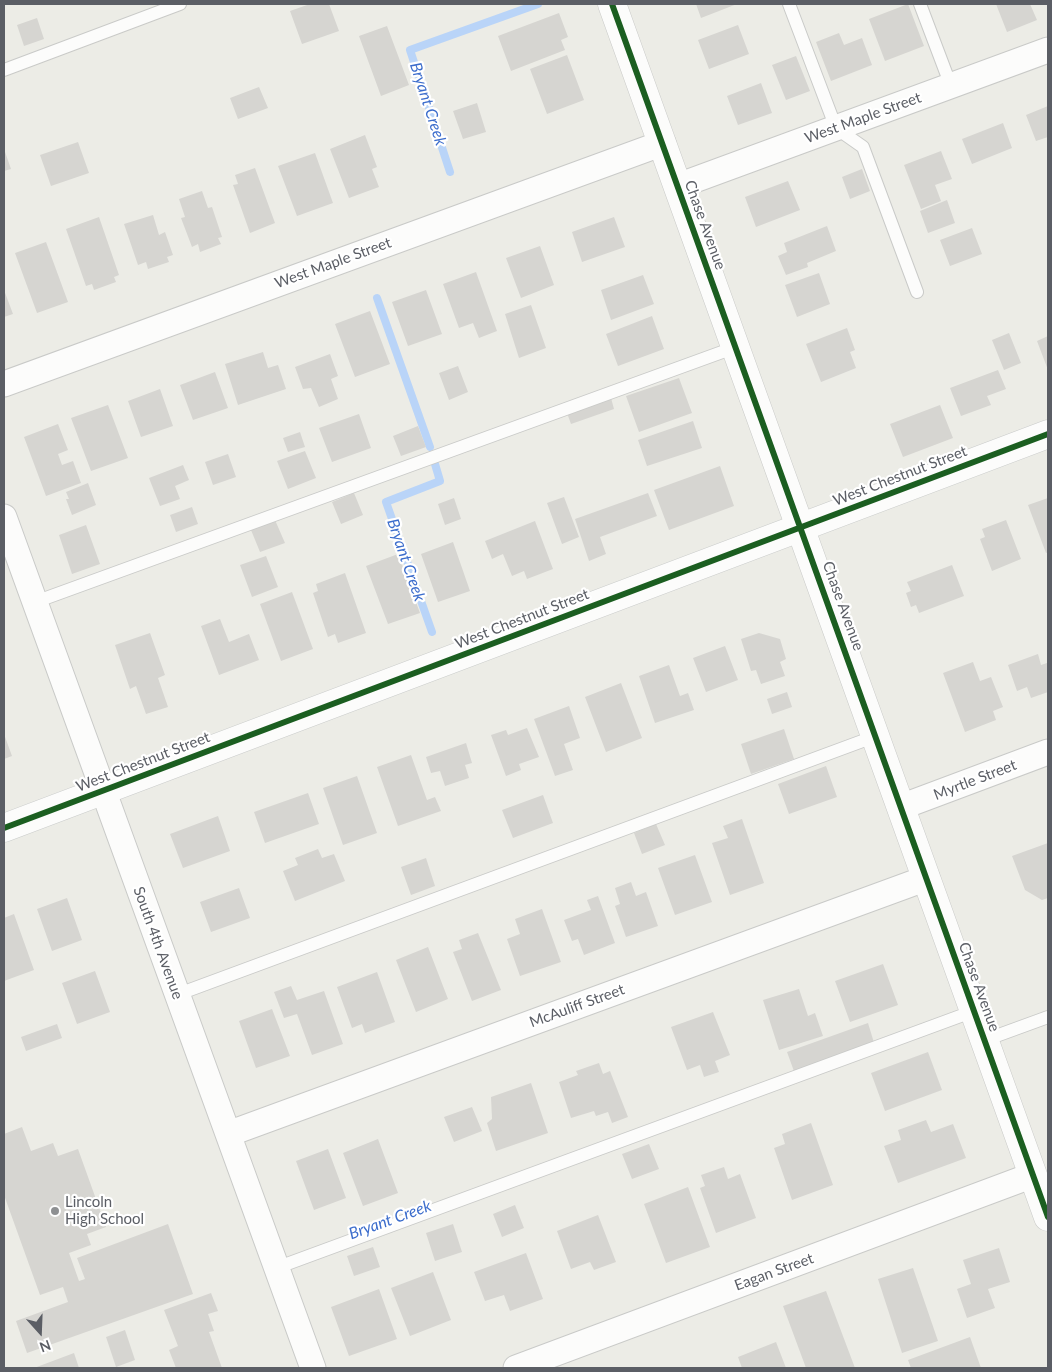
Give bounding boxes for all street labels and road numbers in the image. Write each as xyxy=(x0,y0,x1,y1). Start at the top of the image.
street label: West Maple Street xyxy=(802,89,924,147)
street label: Chase Avenue xyxy=(681,178,729,272)
street label: West Maple Street xyxy=(272,234,394,292)
street label: West Chestnut Street xyxy=(831,442,969,510)
street label: Chase Avenue xyxy=(819,559,867,653)
street label: West Chestnut Street xyxy=(453,585,591,653)
street label: West Chestnut Street xyxy=(74,728,212,796)
street label: Myrtle Street xyxy=(931,756,1019,804)
street label: South 4th Avenue xyxy=(129,884,187,1002)
street label: Chase Avenue xyxy=(955,940,1003,1034)
street label: McAuliff Street xyxy=(527,981,627,1031)
street label: Eagan Street xyxy=(732,1249,816,1295)

